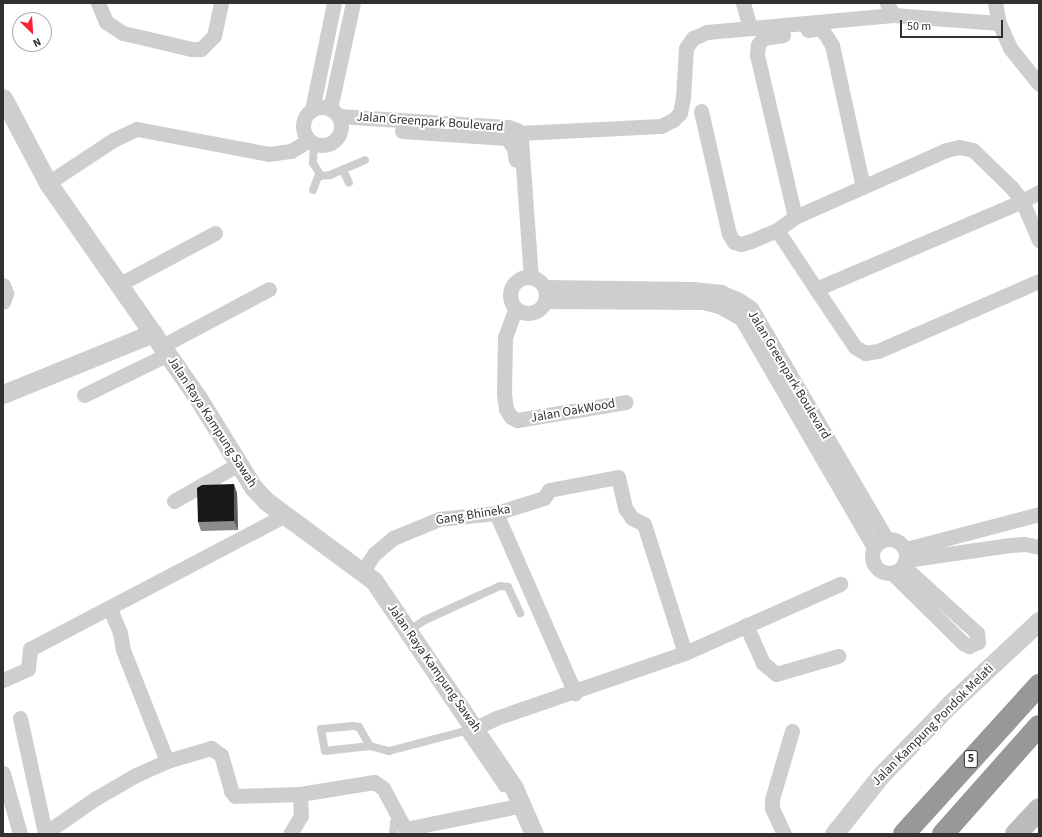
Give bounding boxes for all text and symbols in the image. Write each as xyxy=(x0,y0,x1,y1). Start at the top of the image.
north arrow xyxy=(12,12,52,52)
scale bar xyxy=(902,12,1005,38)
text: 50 m xyxy=(907,18,931,35)
text: N xyxy=(30,34,43,51)
street label: Jalan Greenpark Boulevard xyxy=(356,109,504,135)
street label: Jalan Greenpark Boulevard xyxy=(744,308,834,442)
street label: Jalan Raya Kampung Sawah xyxy=(164,354,260,490)
street label: Jalan OakWood xyxy=(530,396,616,426)
street label: Gang Bhineka xyxy=(435,501,511,529)
street label: Jalan Raya Kampung Sawah xyxy=(384,601,484,735)
street label: Jalan Kampung Pondok Melati xyxy=(869,661,997,789)
road number: 5 xyxy=(963,749,979,769)

